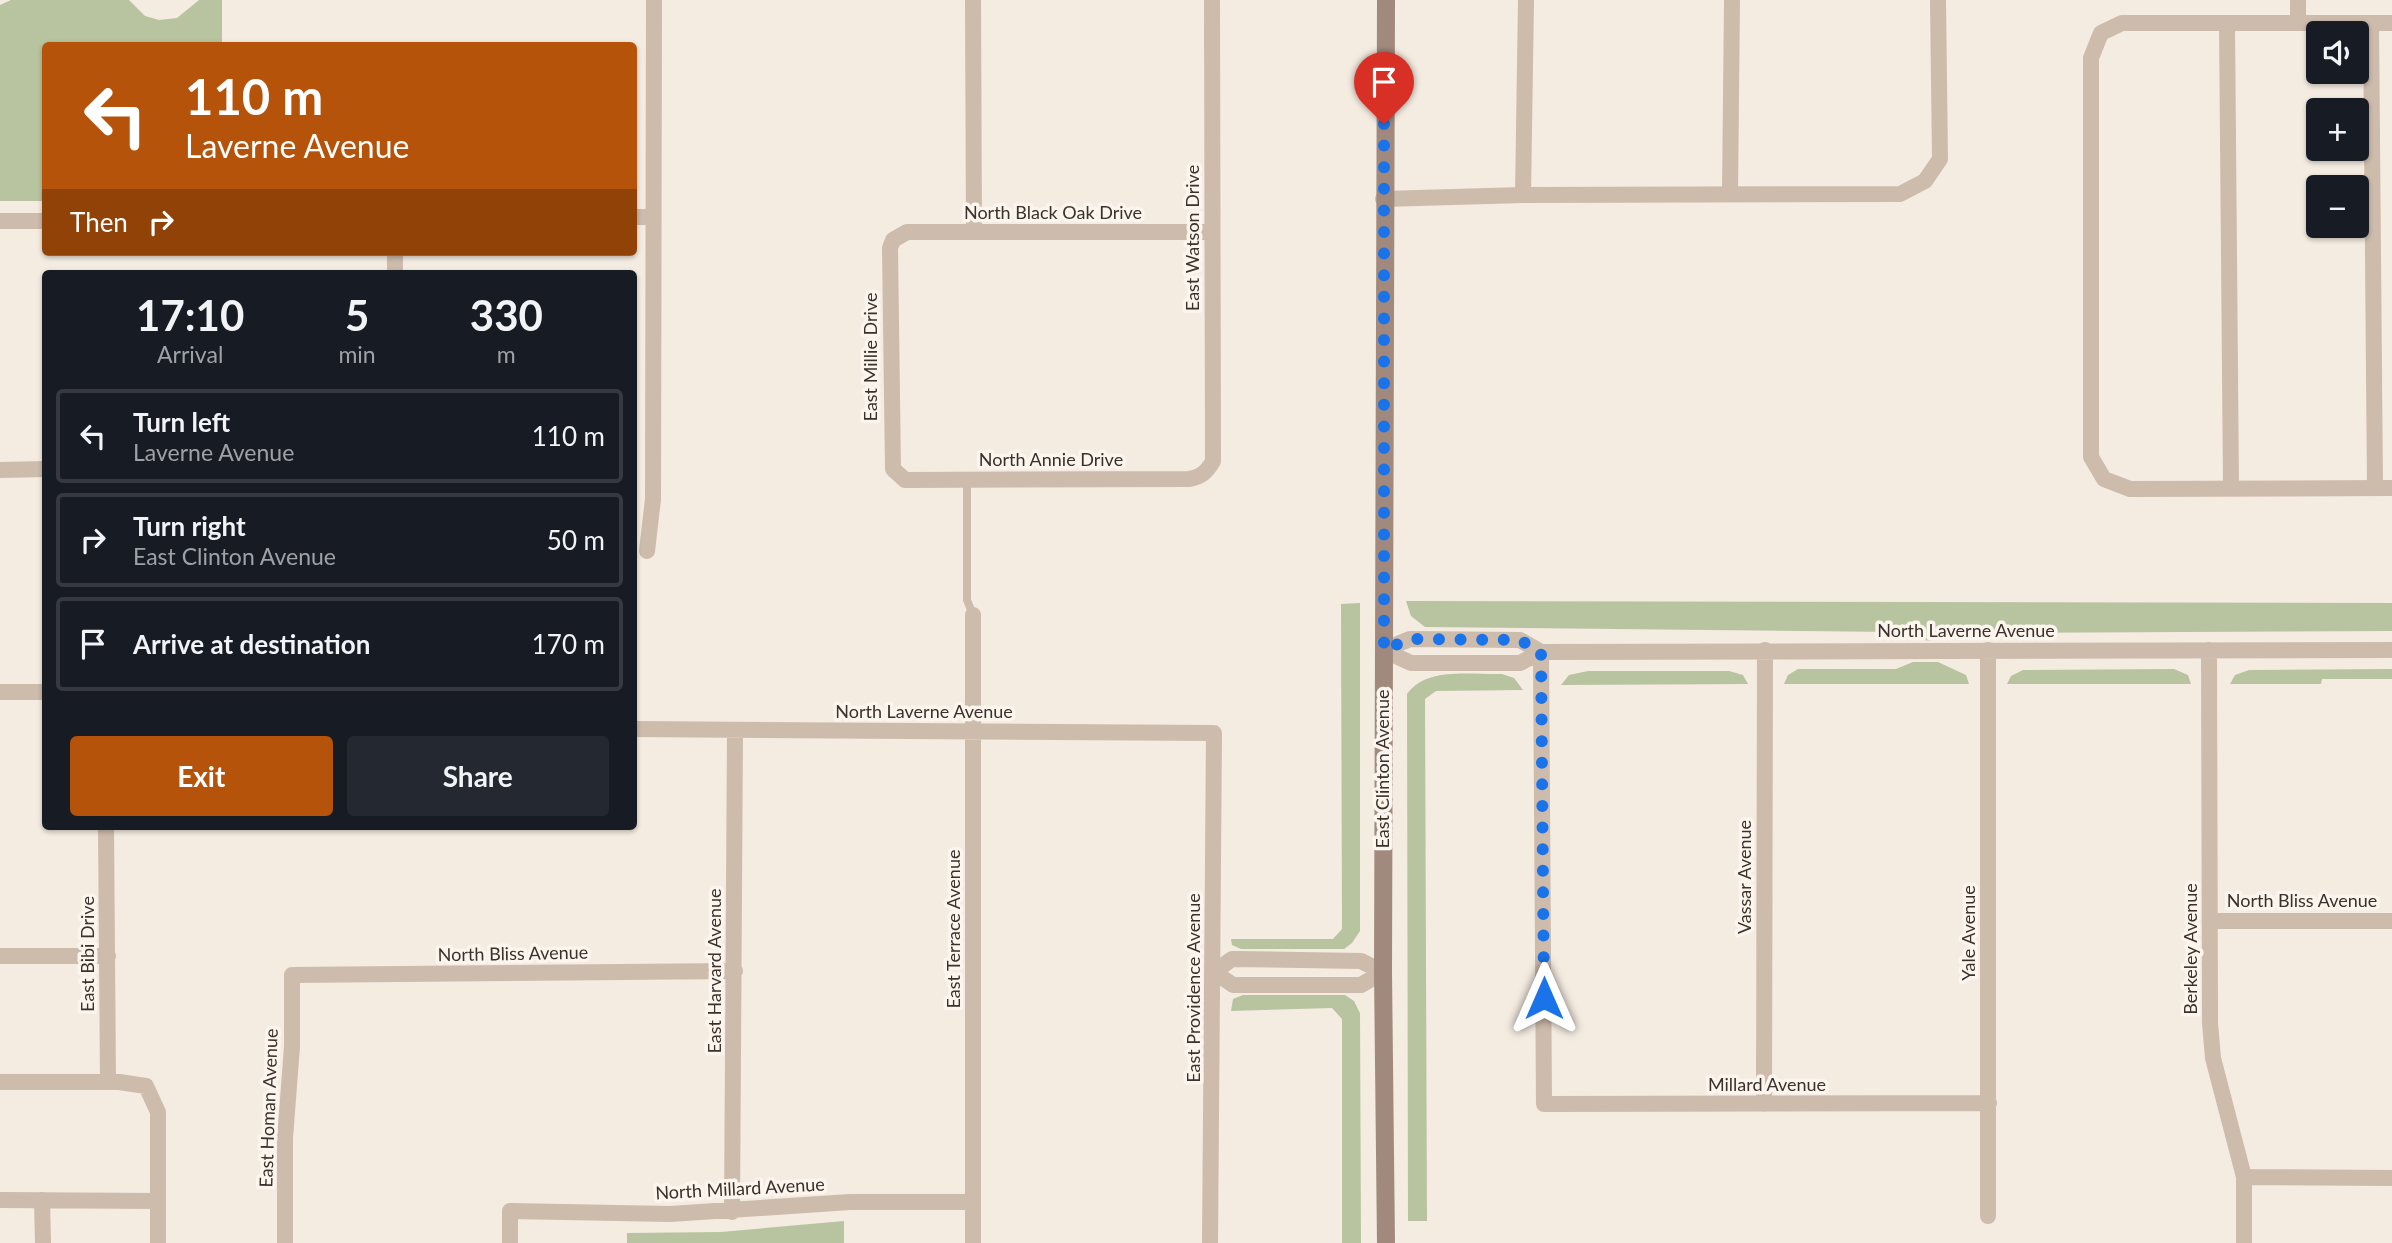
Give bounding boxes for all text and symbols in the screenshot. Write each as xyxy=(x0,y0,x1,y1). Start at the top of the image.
map controls xyxy=(2306,21,2369,238)
button: sound xyxy=(2306,21,2369,84)
pin xyxy=(1354,52,1414,124)
icon: arrive xyxy=(1365,63,1403,101)
text: 110 m xyxy=(185,67,323,125)
icon: left xyxy=(70,70,161,161)
button: + xyxy=(2306,98,2369,161)
text: Laverne Avenue xyxy=(185,126,409,165)
street label: East Watson Drive xyxy=(1181,165,1203,311)
button: − xyxy=(2306,175,2369,238)
street label: North Black Oak Drive xyxy=(964,201,1142,223)
icon: right xyxy=(142,203,180,241)
text: Then xyxy=(70,206,128,238)
text: 17:10 xyxy=(136,290,244,340)
text: 5 xyxy=(345,290,369,340)
text: 330 xyxy=(470,290,543,340)
street label: East Millie Drive xyxy=(859,293,881,421)
text: Arrival xyxy=(157,340,223,368)
text: min xyxy=(338,340,376,368)
text: m xyxy=(497,340,516,368)
text: Turn left xyxy=(133,406,230,438)
icon: left xyxy=(74,417,112,455)
text: 110 m xyxy=(532,420,605,452)
text: Laverne Avenue xyxy=(133,438,294,466)
street label: North Annie Drive xyxy=(979,448,1123,470)
text: Turn right xyxy=(133,510,246,542)
icon: right xyxy=(74,521,112,559)
text: 50 m xyxy=(547,524,605,556)
text: East Clinton Avenue xyxy=(133,542,336,570)
street label: North Laverne Avenue xyxy=(1877,619,2055,641)
icon: arrive xyxy=(74,625,112,663)
text: Arrive at destination xyxy=(133,628,370,660)
text: 170 m xyxy=(532,628,605,660)
street label: East Clinton Avenue xyxy=(1371,690,1393,848)
street label: North Laverne Avenue xyxy=(835,700,1013,722)
button: Exit xyxy=(70,736,333,816)
button: Share xyxy=(347,736,609,816)
street label: Vassar Avenue xyxy=(1733,820,1755,934)
street label: East Terrace Avenue xyxy=(942,850,964,1008)
street label: Berkeley Avenue xyxy=(2179,883,2201,1015)
street label: Yale Avenue xyxy=(1957,885,1979,981)
street label: East Harvard Avenue xyxy=(703,889,725,1053)
street label: North Bliss Avenue xyxy=(2227,889,2377,911)
street label: East Providence Avenue xyxy=(1182,893,1204,1083)
street label: East Bibi Drive xyxy=(76,896,98,1012)
street label: North Bliss Avenue xyxy=(438,941,588,965)
position arrow xyxy=(1507,961,1581,1035)
street label: East Homan Avenue xyxy=(254,1028,282,1188)
street label: Millard Avenue xyxy=(1708,1073,1826,1095)
street label: North Millard Avenue xyxy=(655,1173,825,1203)

